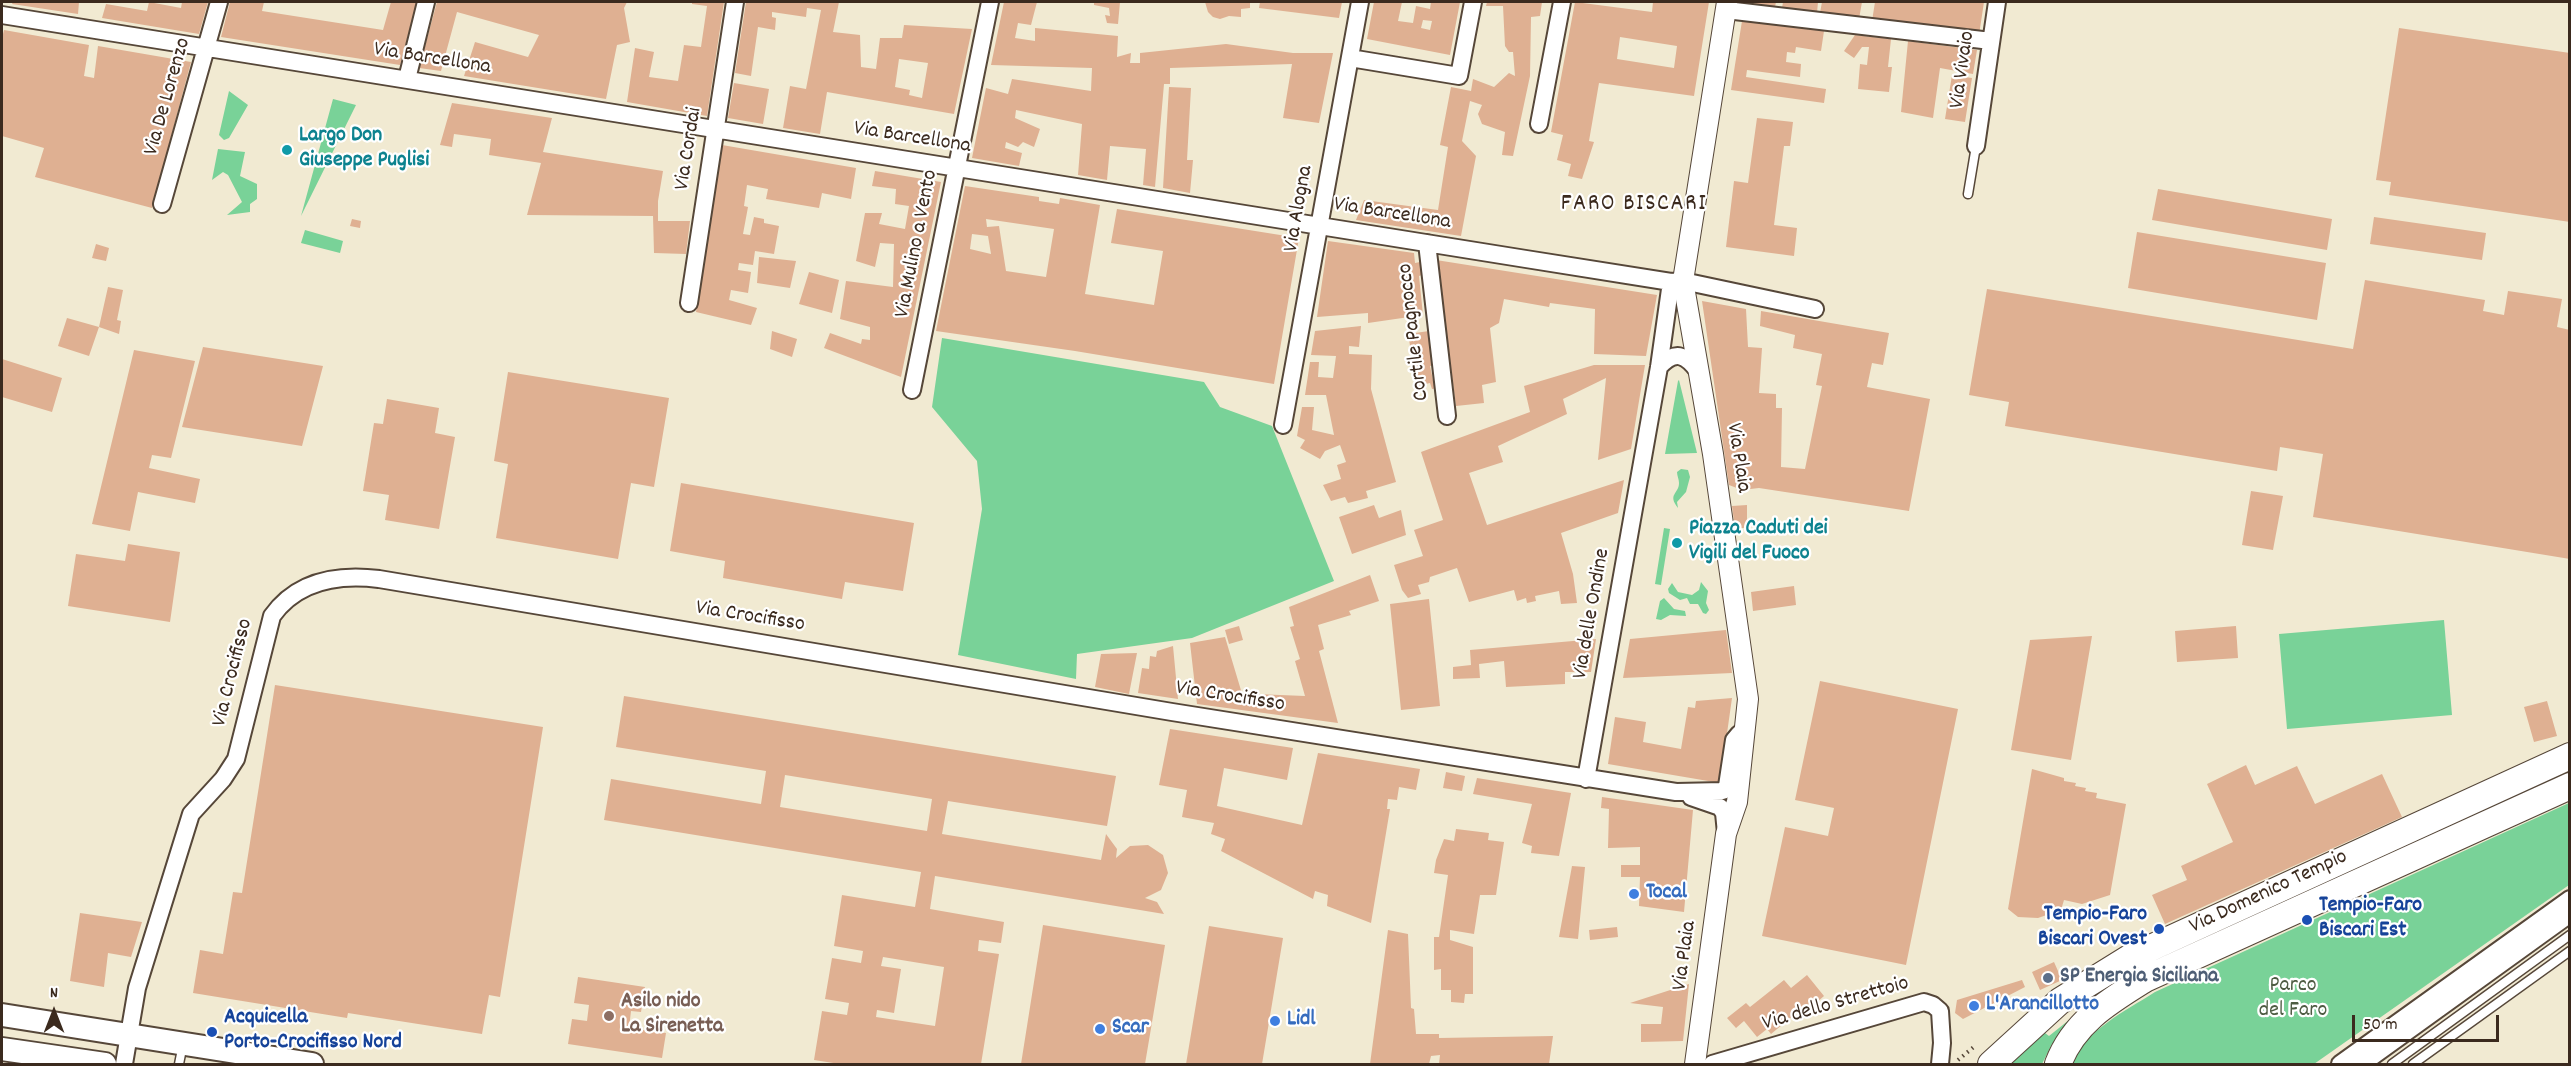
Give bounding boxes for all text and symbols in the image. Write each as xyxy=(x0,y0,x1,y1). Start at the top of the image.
street label: Via Vivaio xyxy=(1946,30,1982,110)
street label: Via De Lorenzo xyxy=(140,35,198,159)
street label: Via Barcellona xyxy=(372,38,492,82)
street label: Via Cordai xyxy=(670,106,710,192)
street label: Via Barcellona xyxy=(852,117,972,161)
place label: Largo Don Giuseppe Puglisi xyxy=(299,124,429,176)
marker: Largo Don Giuseppe Puglisi xyxy=(280,143,294,157)
street label: Via Alogna xyxy=(1279,164,1321,254)
street label: Via Mulino a Vento xyxy=(891,168,945,320)
district label: FARO BISCARI xyxy=(1561,192,1707,220)
street label: Via Barcellona xyxy=(1332,193,1452,237)
street label: Cortile Pagnocco xyxy=(1393,262,1437,402)
street label: Via Plaia xyxy=(1718,421,1756,495)
place label: Piazza Caduti dei Vigili del Fuoco xyxy=(1689,517,1828,568)
marker: Piazza Caduti dei Vigili del Fuoco xyxy=(1670,536,1684,550)
street label: Via delle Ondine xyxy=(1569,547,1617,681)
street label: Via Crocifisso xyxy=(694,596,806,640)
street label: Via Crocifisso xyxy=(208,616,260,730)
street label: Via Crocifisso xyxy=(1174,676,1286,720)
street label: Via Domenico Tempio xyxy=(2186,845,2352,941)
place label: Tocal xyxy=(1646,881,1687,907)
marker: Tocal xyxy=(1627,887,1641,901)
place label: Tempio-Faro Biscari Est xyxy=(2319,894,2422,945)
place label: Tempio-Faro Biscari Ovest xyxy=(2038,903,2147,954)
marker: Tempio-Faro Biscari Est xyxy=(2300,913,2314,927)
street label: Via Plaia xyxy=(1668,920,1704,992)
marker: Tempio-Faro Biscari Ovest xyxy=(2152,922,2166,936)
place label: SP Energia Siciliana xyxy=(2060,965,2218,991)
marker: SP Energia Siciliana xyxy=(2041,971,2055,985)
street label: Via dello Strettoio xyxy=(1760,972,1912,1038)
park label: Parco del Faro xyxy=(2259,974,2327,1026)
north arrow xyxy=(24,982,84,1042)
text: N xyxy=(50,982,58,1005)
place label: Asilo nido La Sirenetta xyxy=(621,990,723,1042)
place label: L'Arancillotto xyxy=(1986,993,2099,1019)
marker: L'Arancillotto xyxy=(1967,999,1981,1013)
scale bar xyxy=(2355,1003,2502,1041)
place label: Acquicella Porto-Crocifisso Nord xyxy=(224,1006,402,1058)
place label: Lidl xyxy=(1287,1008,1316,1034)
marker: Asilo nido La Sirenetta xyxy=(602,1009,616,1023)
text: 50 m xyxy=(2363,1013,2398,1038)
marker: Lidl xyxy=(1268,1014,1282,1028)
place label: Scar xyxy=(1112,1016,1149,1042)
marker: Scar xyxy=(1093,1022,1107,1036)
marker: Acquicella Porto-Crocifisso Nord xyxy=(205,1025,219,1039)

